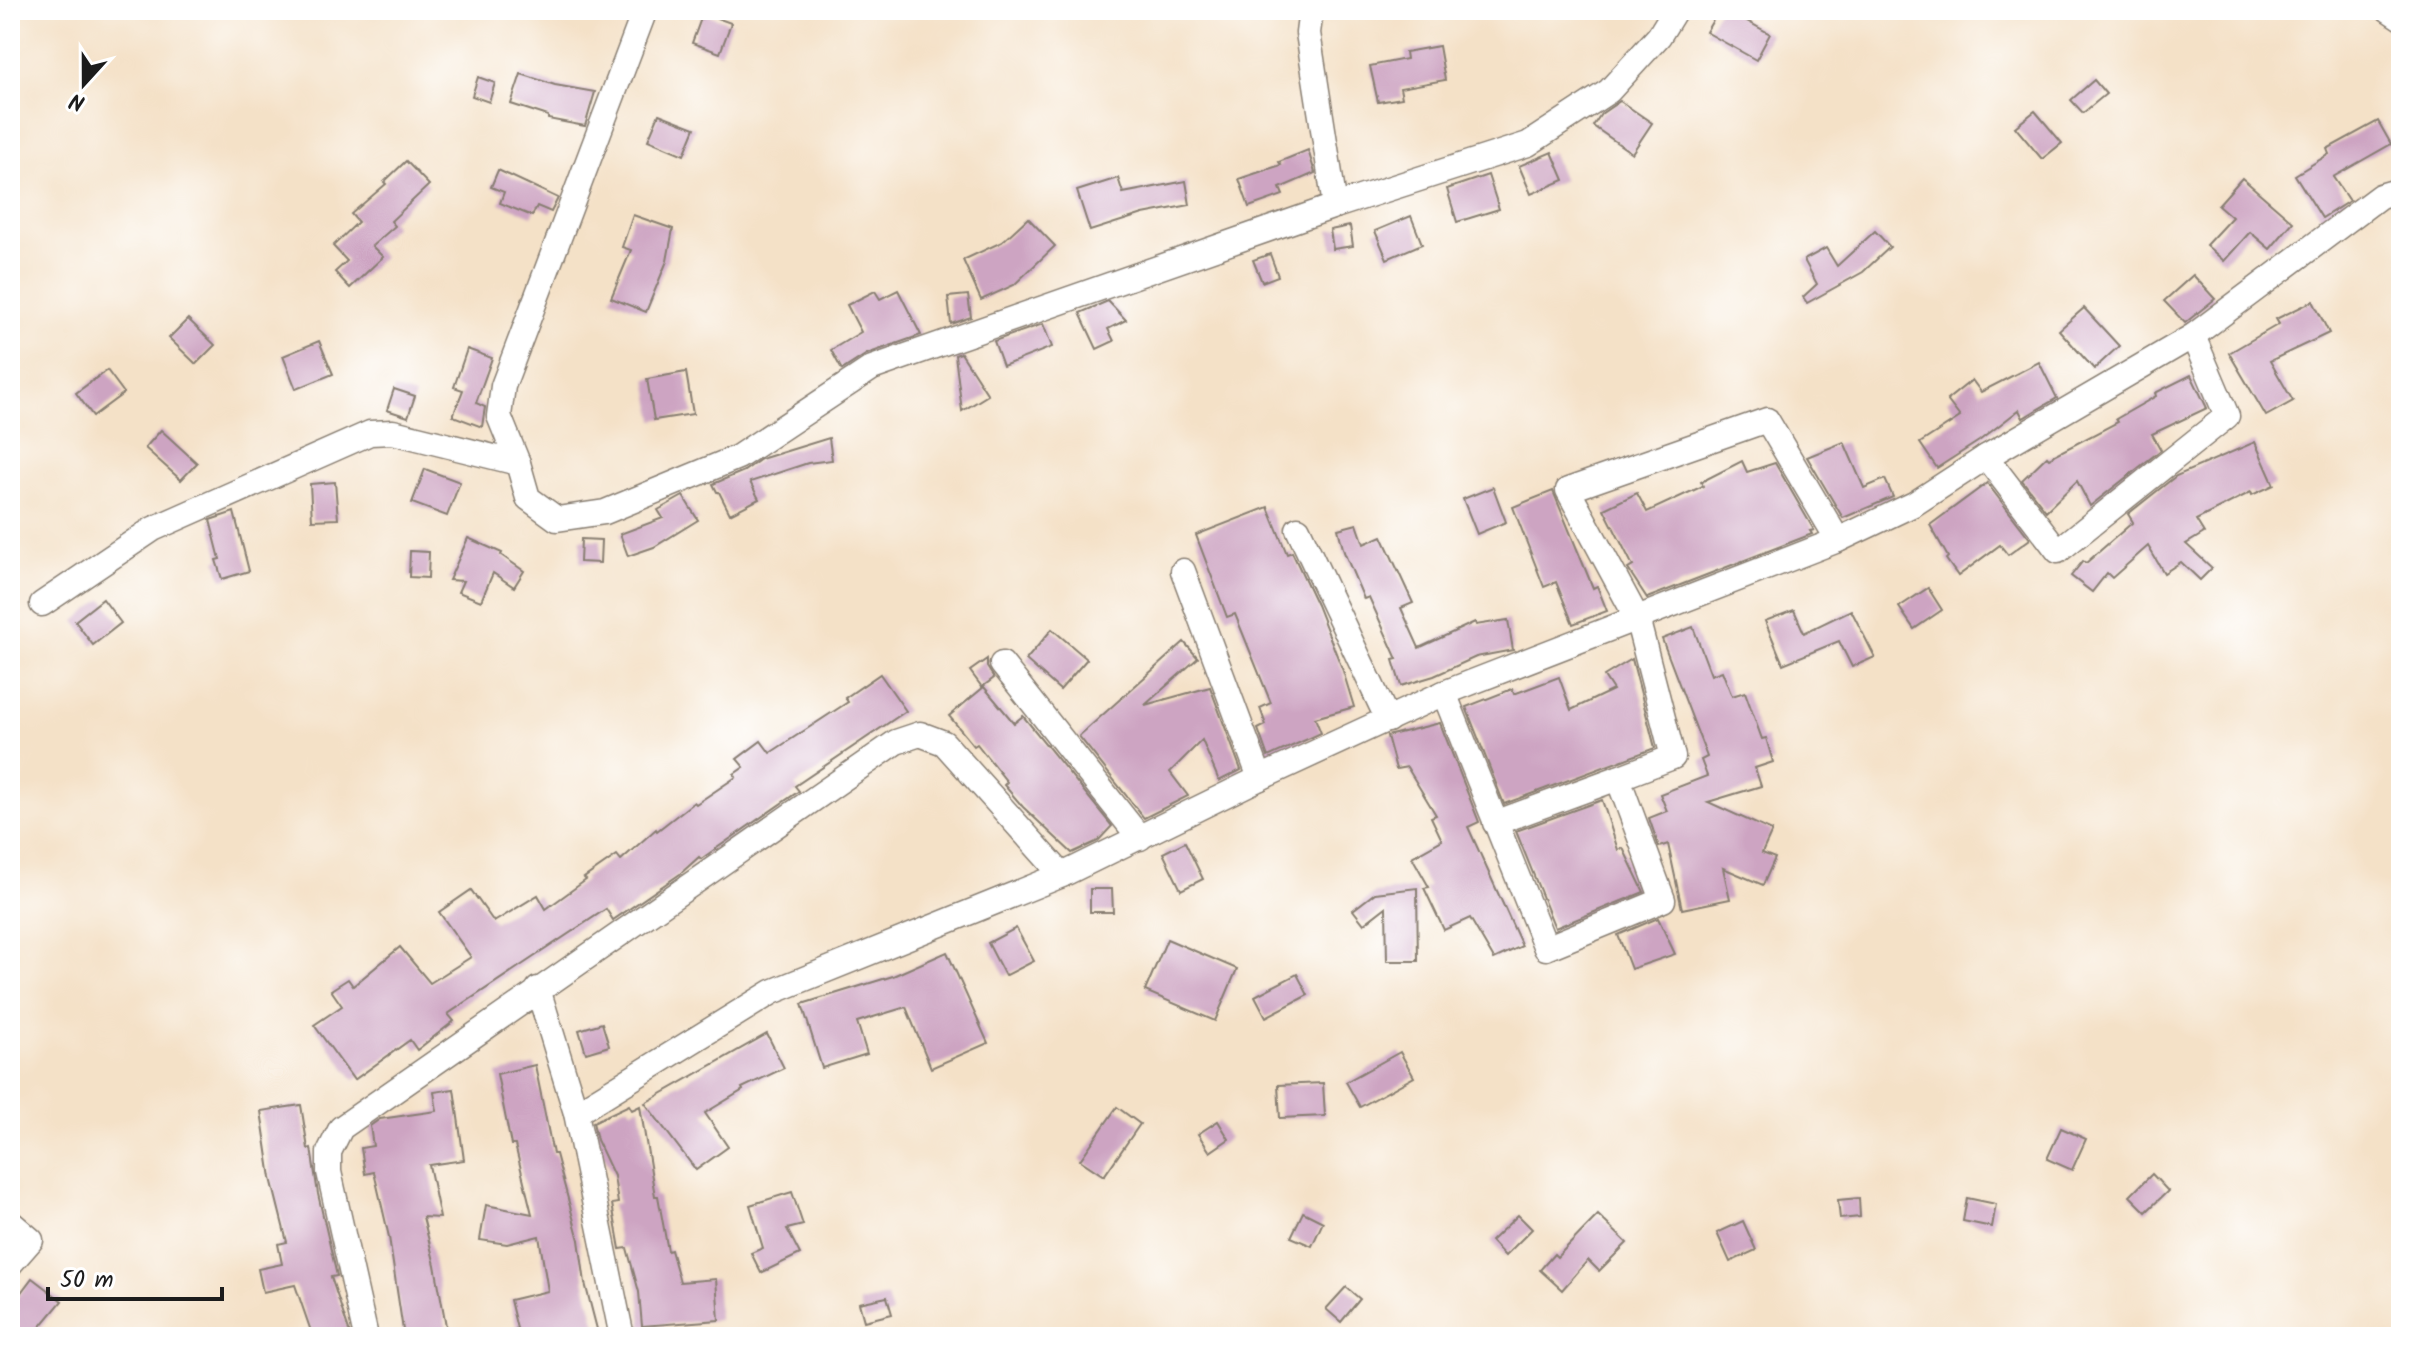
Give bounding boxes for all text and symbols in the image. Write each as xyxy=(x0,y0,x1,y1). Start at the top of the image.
north arrow xyxy=(44,44,124,124)
text: N xyxy=(65,81,90,119)
scale bar xyxy=(48,1251,222,1301)
text: 50 m xyxy=(60,1261,114,1300)

